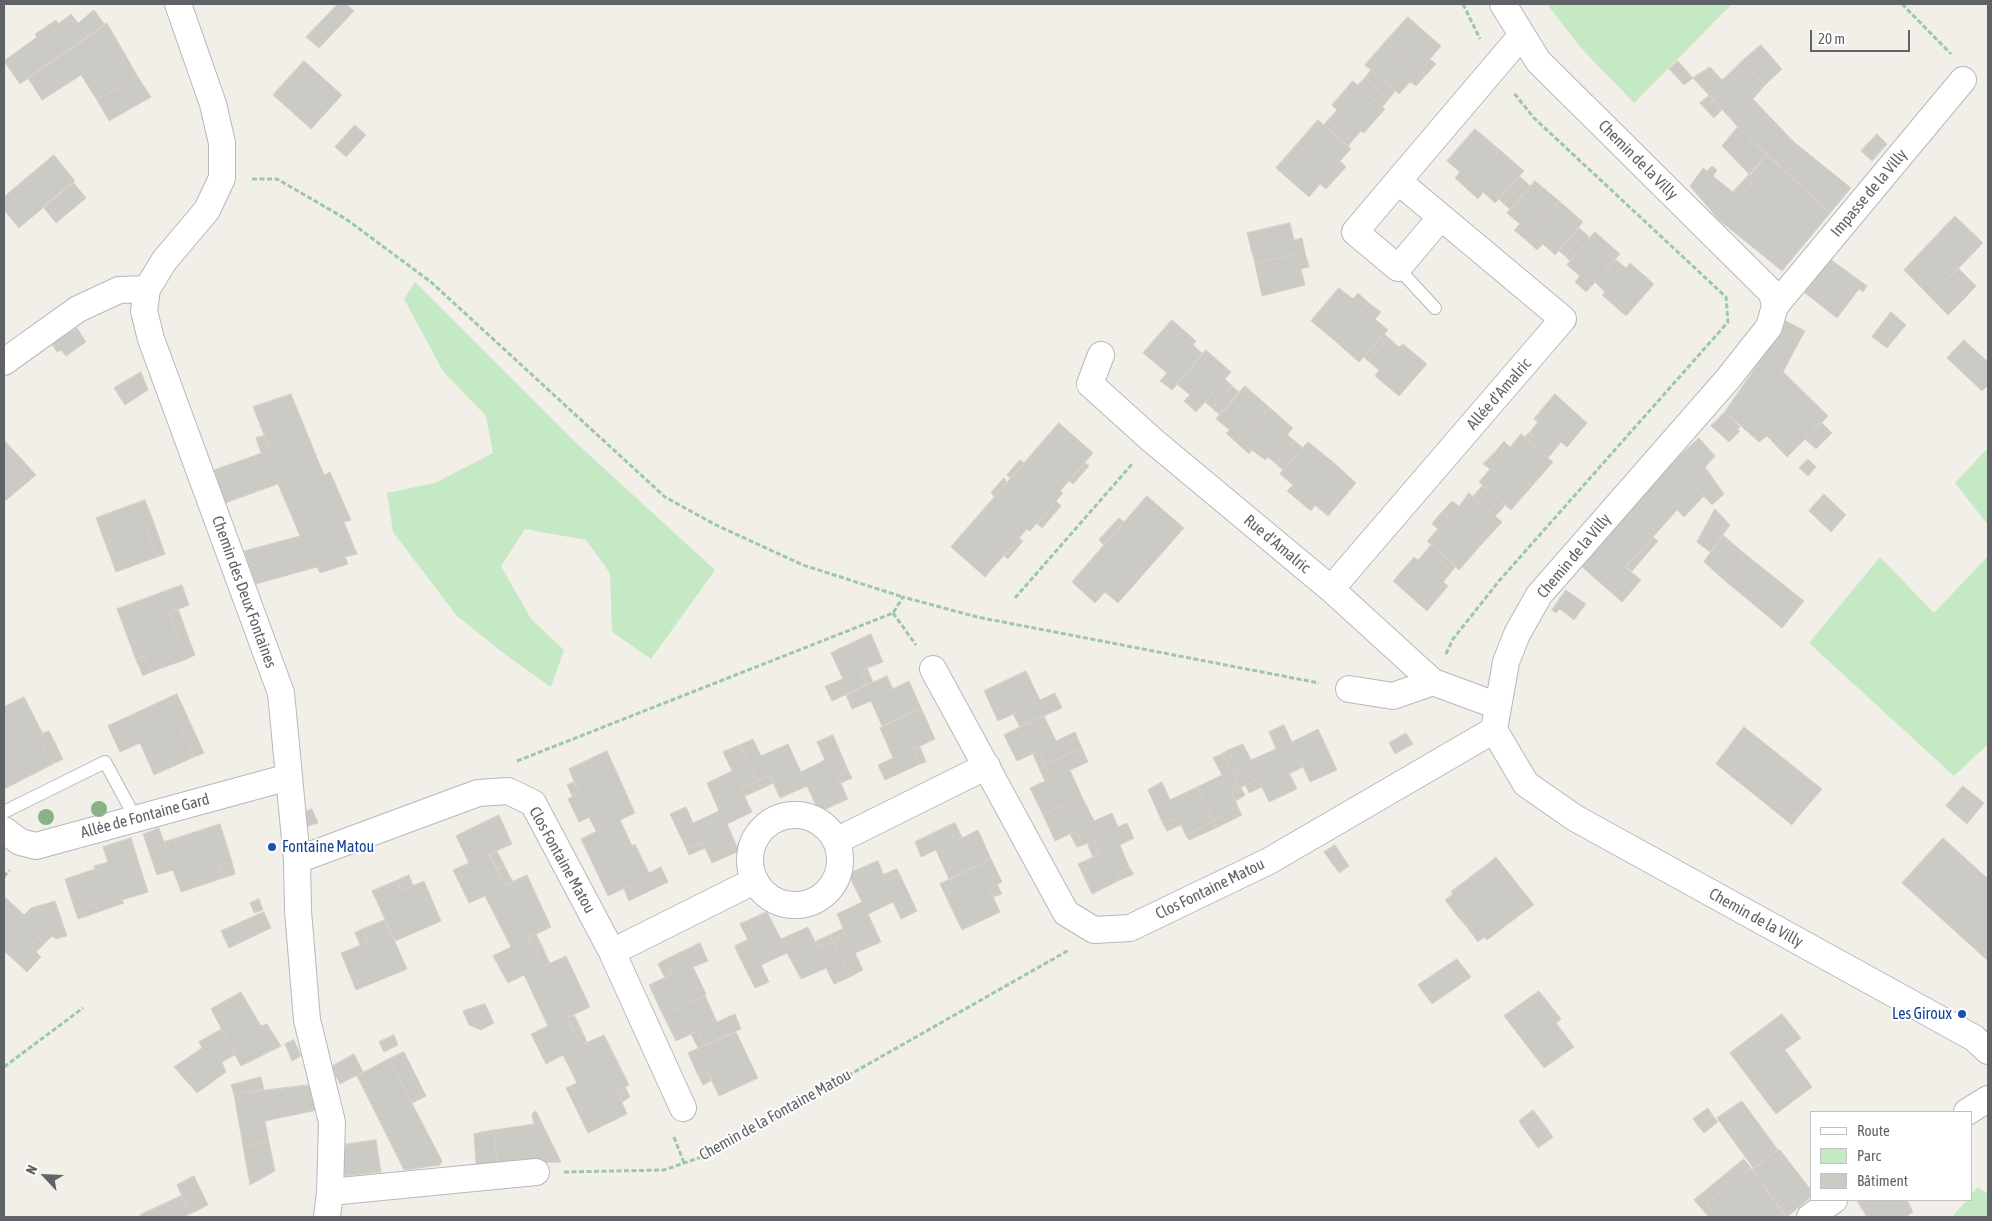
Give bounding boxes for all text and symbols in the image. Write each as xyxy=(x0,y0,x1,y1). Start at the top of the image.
scale bar xyxy=(1812,20,1912,52)
text: 20 m xyxy=(1818,30,1845,47)
street label: Chemin de la Villy xyxy=(1594,116,1682,204)
street label: Impasse de la Villy xyxy=(1827,145,1911,241)
street label: Allée d'Amalric xyxy=(1463,354,1535,434)
street label: Chemin de la Villy xyxy=(1533,510,1615,602)
street label: Rue d'Amalric xyxy=(1240,511,1314,577)
street label: Chemin des Deux Fontaines xyxy=(208,513,280,671)
street label: Allée de Fontaine Gard xyxy=(79,790,211,842)
street label: Clos Fontaine Matou xyxy=(525,803,599,917)
place label: Fontaine Matou xyxy=(282,837,374,857)
marker: Fontaine Matou xyxy=(266,841,278,853)
street label: Clos Fontaine Matou xyxy=(1152,854,1268,924)
street label: Chemin de la Villy xyxy=(1706,884,1806,952)
place label: Les Giroux xyxy=(1892,1004,1952,1024)
marker: Les Giroux xyxy=(1956,1008,1968,1020)
street label: Chemin de la Fontaine Matou xyxy=(696,1065,854,1165)
legend xyxy=(1810,1111,1972,1201)
text: Route xyxy=(1857,1122,1890,1139)
text: Parc xyxy=(1857,1147,1881,1164)
north arrow xyxy=(20,1151,70,1201)
text: N xyxy=(22,1163,40,1177)
text: Bâtiment xyxy=(1857,1172,1908,1189)

